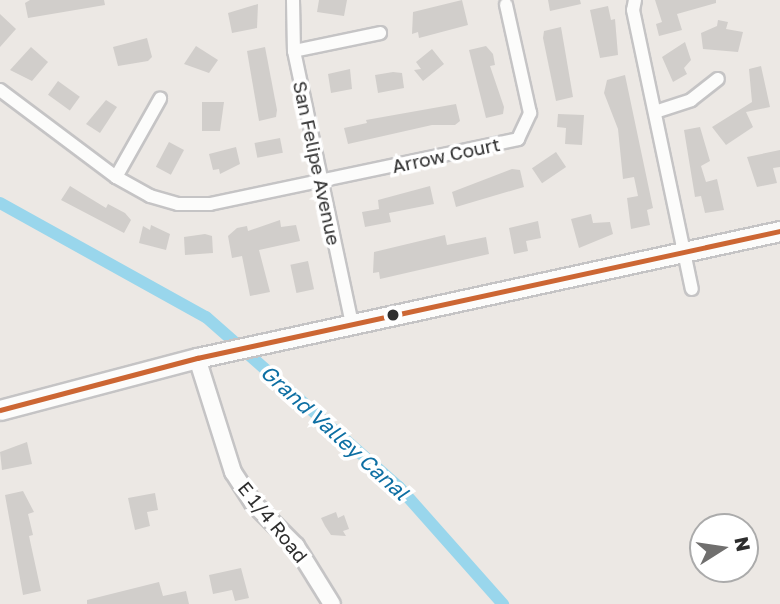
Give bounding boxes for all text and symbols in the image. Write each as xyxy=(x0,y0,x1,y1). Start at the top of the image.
street label: San Felipe Avenue xyxy=(288,79,346,247)
street label: Arrow Court xyxy=(390,132,502,178)
unlabelled marker xyxy=(386,308,400,322)
water label: Grand Valley Canal xyxy=(256,359,414,505)
street label: E 1/4 Road xyxy=(233,477,313,567)
north arrow xyxy=(689,513,759,583)
text: N xyxy=(730,534,756,553)

